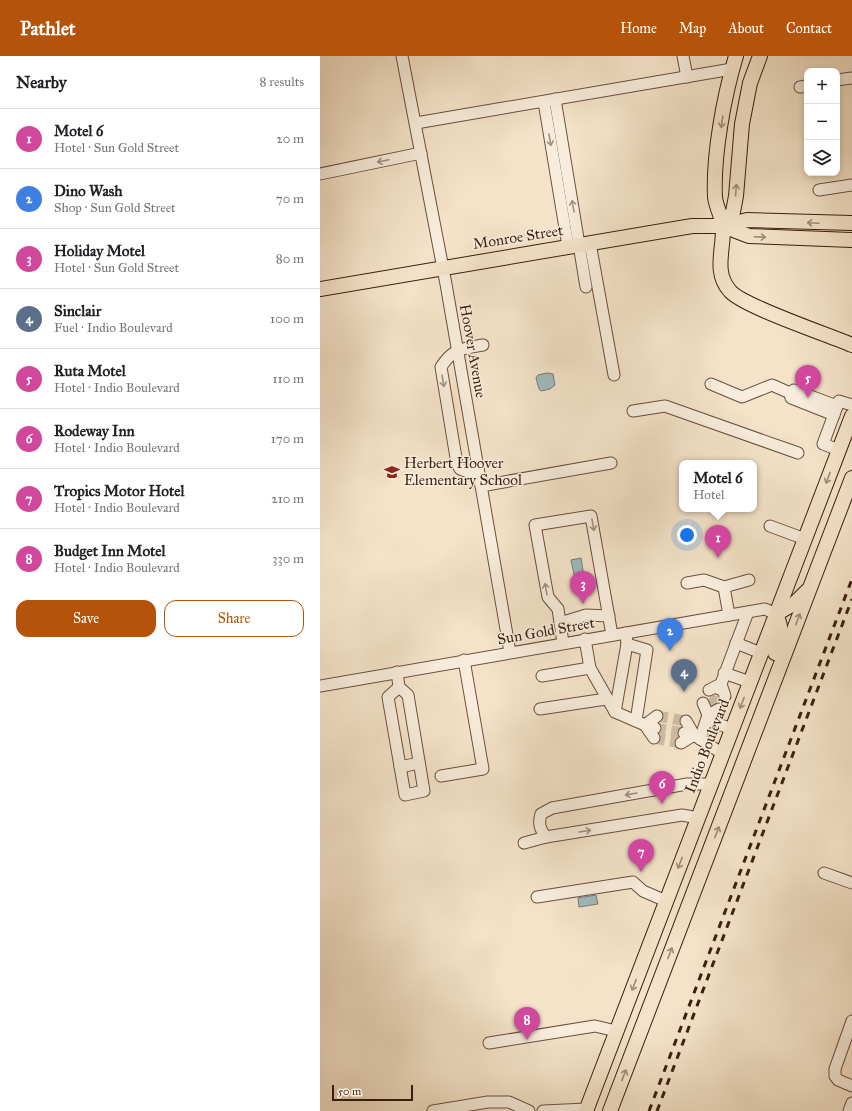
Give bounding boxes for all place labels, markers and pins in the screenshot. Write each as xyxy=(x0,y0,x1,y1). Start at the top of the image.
pin: 5 xyxy=(795,365,821,398)
place label: Herbert Hoover Elementary School xyxy=(404,454,523,489)
school or university icon: Herbert Hoover Elementary School xyxy=(383,463,401,481)
pin: 1 xyxy=(705,525,731,558)
pin: 3 xyxy=(570,571,596,604)
pin: 2 xyxy=(657,618,683,651)
pin: 4 xyxy=(671,659,697,692)
pin: 6 xyxy=(649,771,675,804)
pin: 7 xyxy=(628,839,654,872)
pin: 8 xyxy=(514,1007,540,1040)

